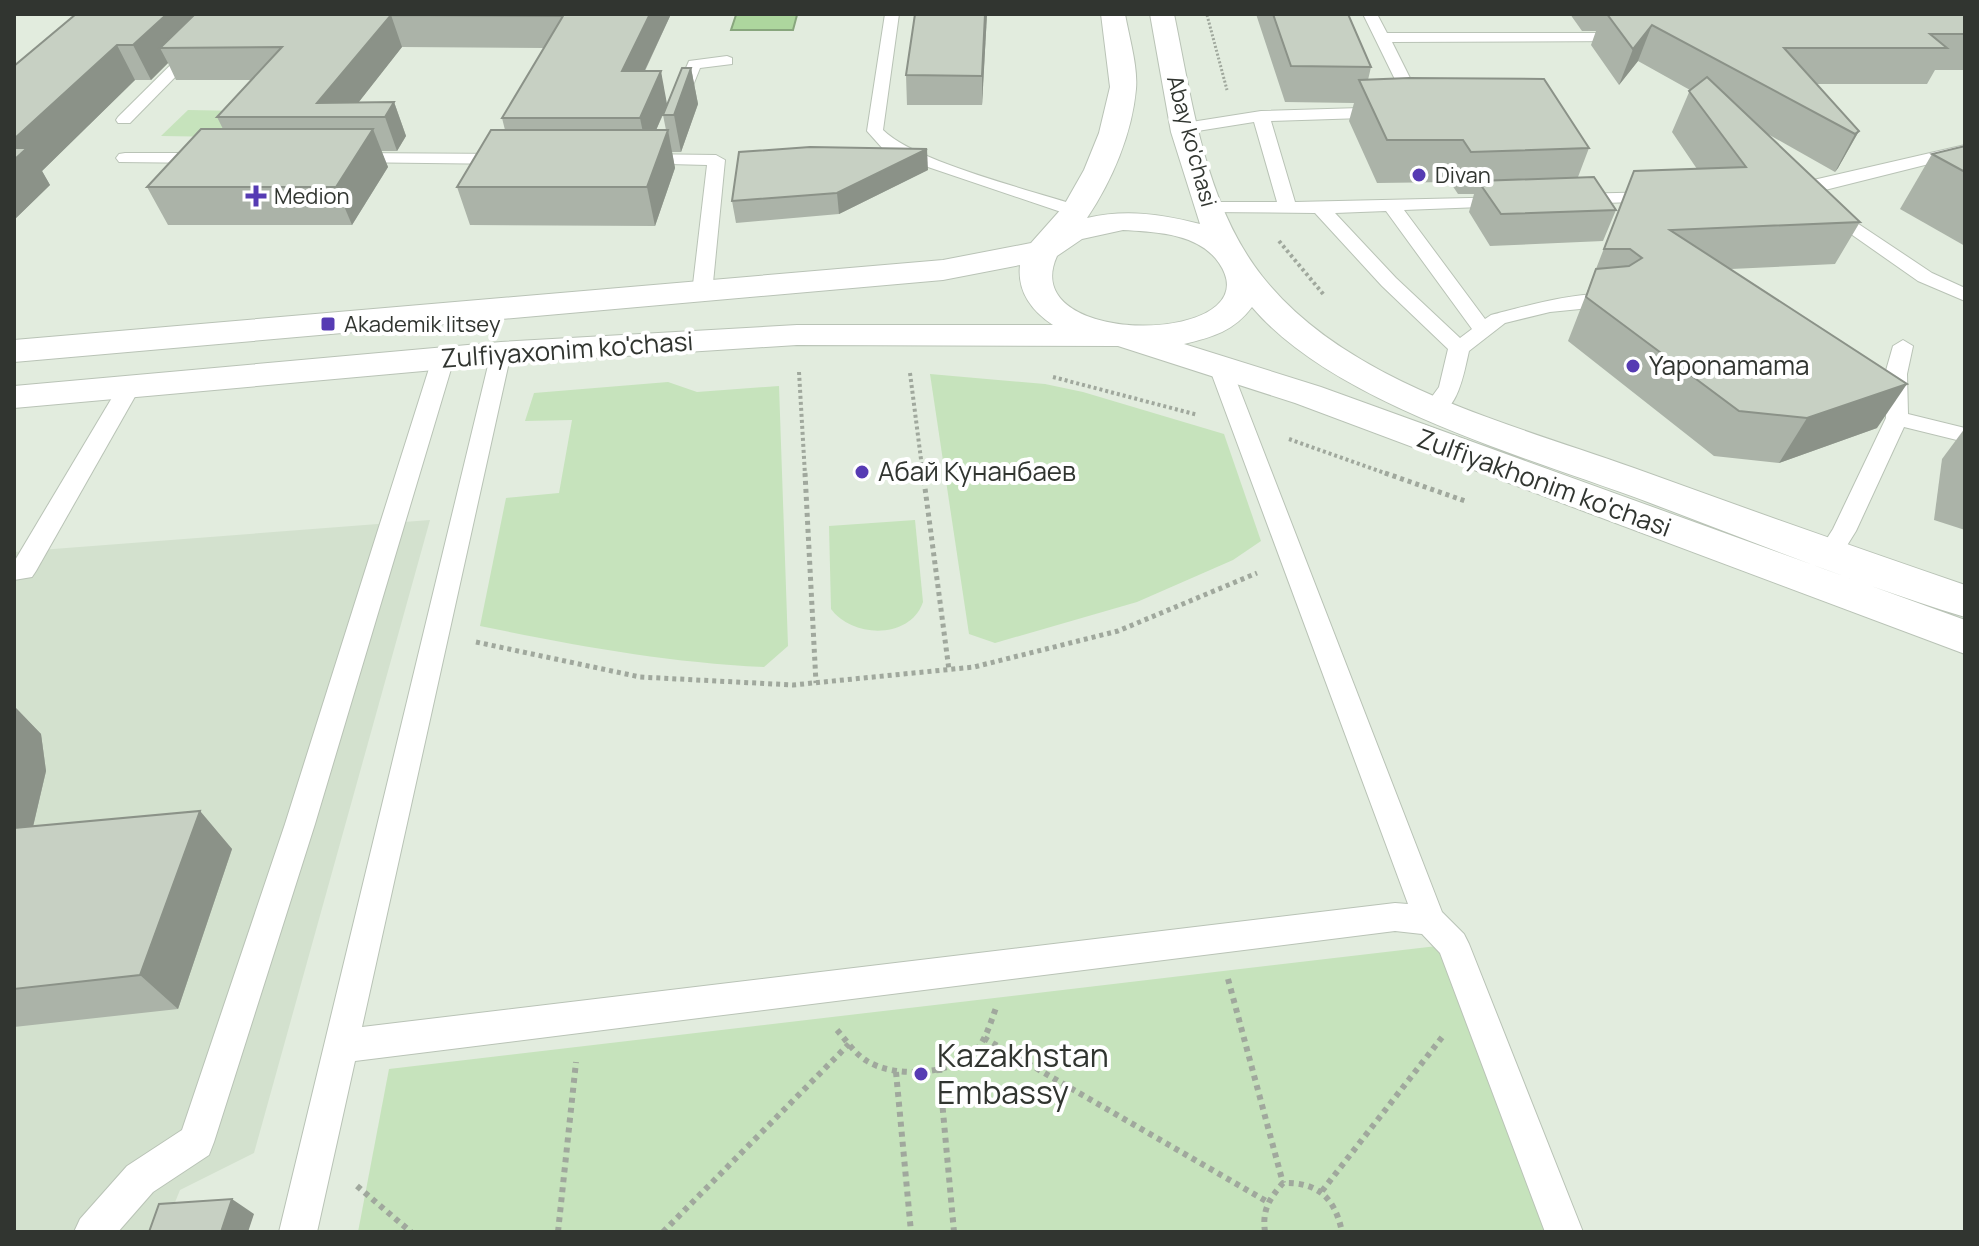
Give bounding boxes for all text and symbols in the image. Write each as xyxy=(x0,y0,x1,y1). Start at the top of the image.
street label: Abay ko'chasi xyxy=(1160,72,1224,210)
place label: Divan xyxy=(1435,160,1491,190)
marker: Divan xyxy=(1410,166,1428,184)
place label: Medion xyxy=(274,181,350,211)
marker: Medion xyxy=(245,185,267,207)
place label: Akademik litsey xyxy=(344,309,501,339)
marker: Akademik litsey xyxy=(319,315,337,333)
street label: Zulfiyaxonim ko'chasi xyxy=(439,322,694,376)
place label: Yaponamama xyxy=(1649,347,1809,383)
marker: Yaponamama xyxy=(1624,357,1642,375)
street label: Zulfiyakhonim ko'chasi xyxy=(1412,419,1677,545)
place label: Абай Кунанбаев xyxy=(878,453,1076,489)
marker: Абай Кунанбаев xyxy=(853,463,871,481)
place label: Kazakhstan Embassy xyxy=(937,1033,1109,1114)
marker: Kazakhstan Embassy xyxy=(912,1065,930,1083)

